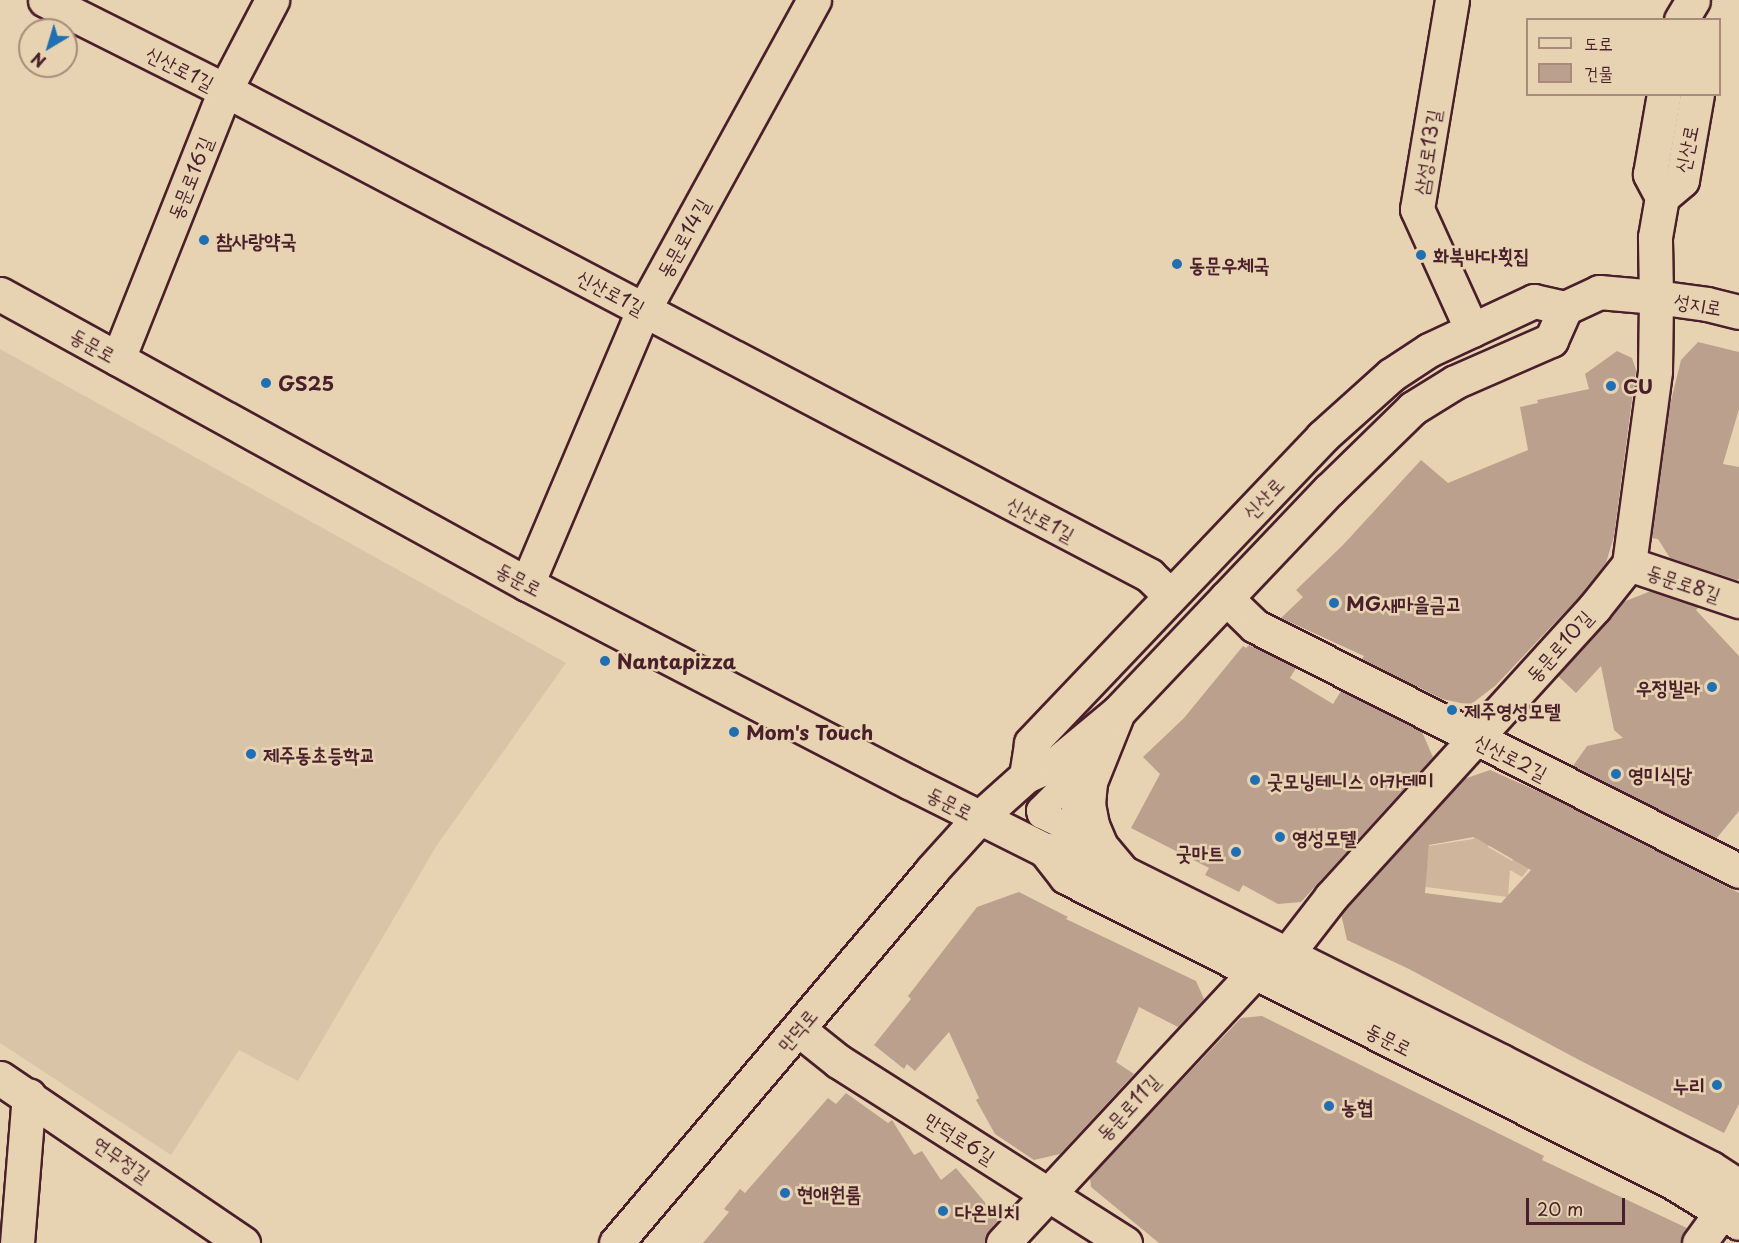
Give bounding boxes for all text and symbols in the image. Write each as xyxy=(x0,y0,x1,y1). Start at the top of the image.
north arrow xyxy=(18,18,78,78)
legend xyxy=(1526,18,1721,96)
text: 도로 xyxy=(1584,29,1613,56)
street label: 신산로1길 xyxy=(142,41,218,95)
text: N xyxy=(26,47,51,74)
text: 건물 xyxy=(1584,59,1613,86)
street label: 삼성로13길 xyxy=(1408,107,1446,197)
street label: 신산로 xyxy=(1669,123,1703,175)
street label: 동문로16길 xyxy=(163,133,217,223)
street label: 동문로14길 xyxy=(652,194,714,282)
place label: 참사랑약국 xyxy=(216,228,296,252)
marker: 참사랑약국 xyxy=(197,233,211,247)
place label: 화북바다횟집 xyxy=(1433,243,1530,267)
marker: 화북바다횟집 xyxy=(1414,248,1428,262)
place label: 동문우체국 xyxy=(1189,252,1269,276)
marker: 동문우체국 xyxy=(1170,257,1184,271)
street label: 신산로1길 xyxy=(573,264,649,320)
street label: 성지로 xyxy=(1672,288,1724,320)
street label: 동문로 xyxy=(66,323,120,367)
place label: GS25 xyxy=(278,371,334,395)
place label: CU xyxy=(1623,374,1653,398)
marker: GS25 xyxy=(259,376,273,390)
marker: CU xyxy=(1604,379,1618,393)
street label: 신산로 xyxy=(1238,472,1288,524)
street label: 신산로1길 xyxy=(1003,491,1079,547)
street label: 동문로 xyxy=(492,557,546,601)
street label: 동문로8길 xyxy=(1644,559,1724,607)
place label: MG새마을금고 xyxy=(1346,591,1462,615)
marker: MG새마을금고 xyxy=(1327,596,1341,610)
street label: 동문로10길 xyxy=(1521,605,1597,687)
place label: Nantapizza xyxy=(617,649,736,673)
marker: Nantapizza xyxy=(598,654,612,668)
place label: 우정빌라 xyxy=(1636,675,1700,699)
marker: 우정빌라 xyxy=(1705,680,1719,694)
place label: 제주영성모텔 xyxy=(1464,698,1561,722)
marker: 제주영성모텔 xyxy=(1445,703,1459,717)
place label: Mom's Touch xyxy=(746,720,874,744)
marker: Mom's Touch xyxy=(727,725,741,739)
street label: 신산로2길 xyxy=(1471,728,1551,786)
place label: 제주동초등학교 xyxy=(263,742,376,766)
marker: 제주동초등학교 xyxy=(244,747,258,761)
place label: 영미식당 xyxy=(1628,762,1692,786)
marker: 영미식당 xyxy=(1609,767,1623,781)
place label: 굿모닝테니스 아카데미 xyxy=(1267,768,1434,792)
marker: 굿모닝테니스 아카데미 xyxy=(1248,773,1262,787)
street label: 동문로 xyxy=(923,781,977,825)
place label: 영성모텔 xyxy=(1292,825,1356,849)
marker: 영성모텔 xyxy=(1273,830,1287,844)
place label: 굿마트 xyxy=(1176,840,1224,864)
marker: 굿마트 xyxy=(1229,845,1243,859)
street label: 만덕로 xyxy=(772,1004,822,1056)
street label: 동문로 xyxy=(1362,1017,1416,1061)
street label: 동문로11길 xyxy=(1091,1069,1165,1145)
place label: 누리 xyxy=(1673,1073,1705,1097)
marker: 누리 xyxy=(1710,1078,1724,1092)
place label: 농협 xyxy=(1341,1094,1373,1118)
marker: 농협 xyxy=(1322,1099,1336,1113)
street label: 만덕로6길 xyxy=(920,1107,1000,1169)
street label: 연무정길 xyxy=(89,1131,155,1187)
place label: 현애원룸 xyxy=(797,1181,861,1205)
marker: 현애원룸 xyxy=(778,1186,792,1200)
scale bar xyxy=(1529,1186,1628,1224)
text: 20 m xyxy=(1537,1195,1583,1222)
place label: 다온비치 xyxy=(955,1199,1019,1223)
marker: 다온비치 xyxy=(936,1204,950,1218)

